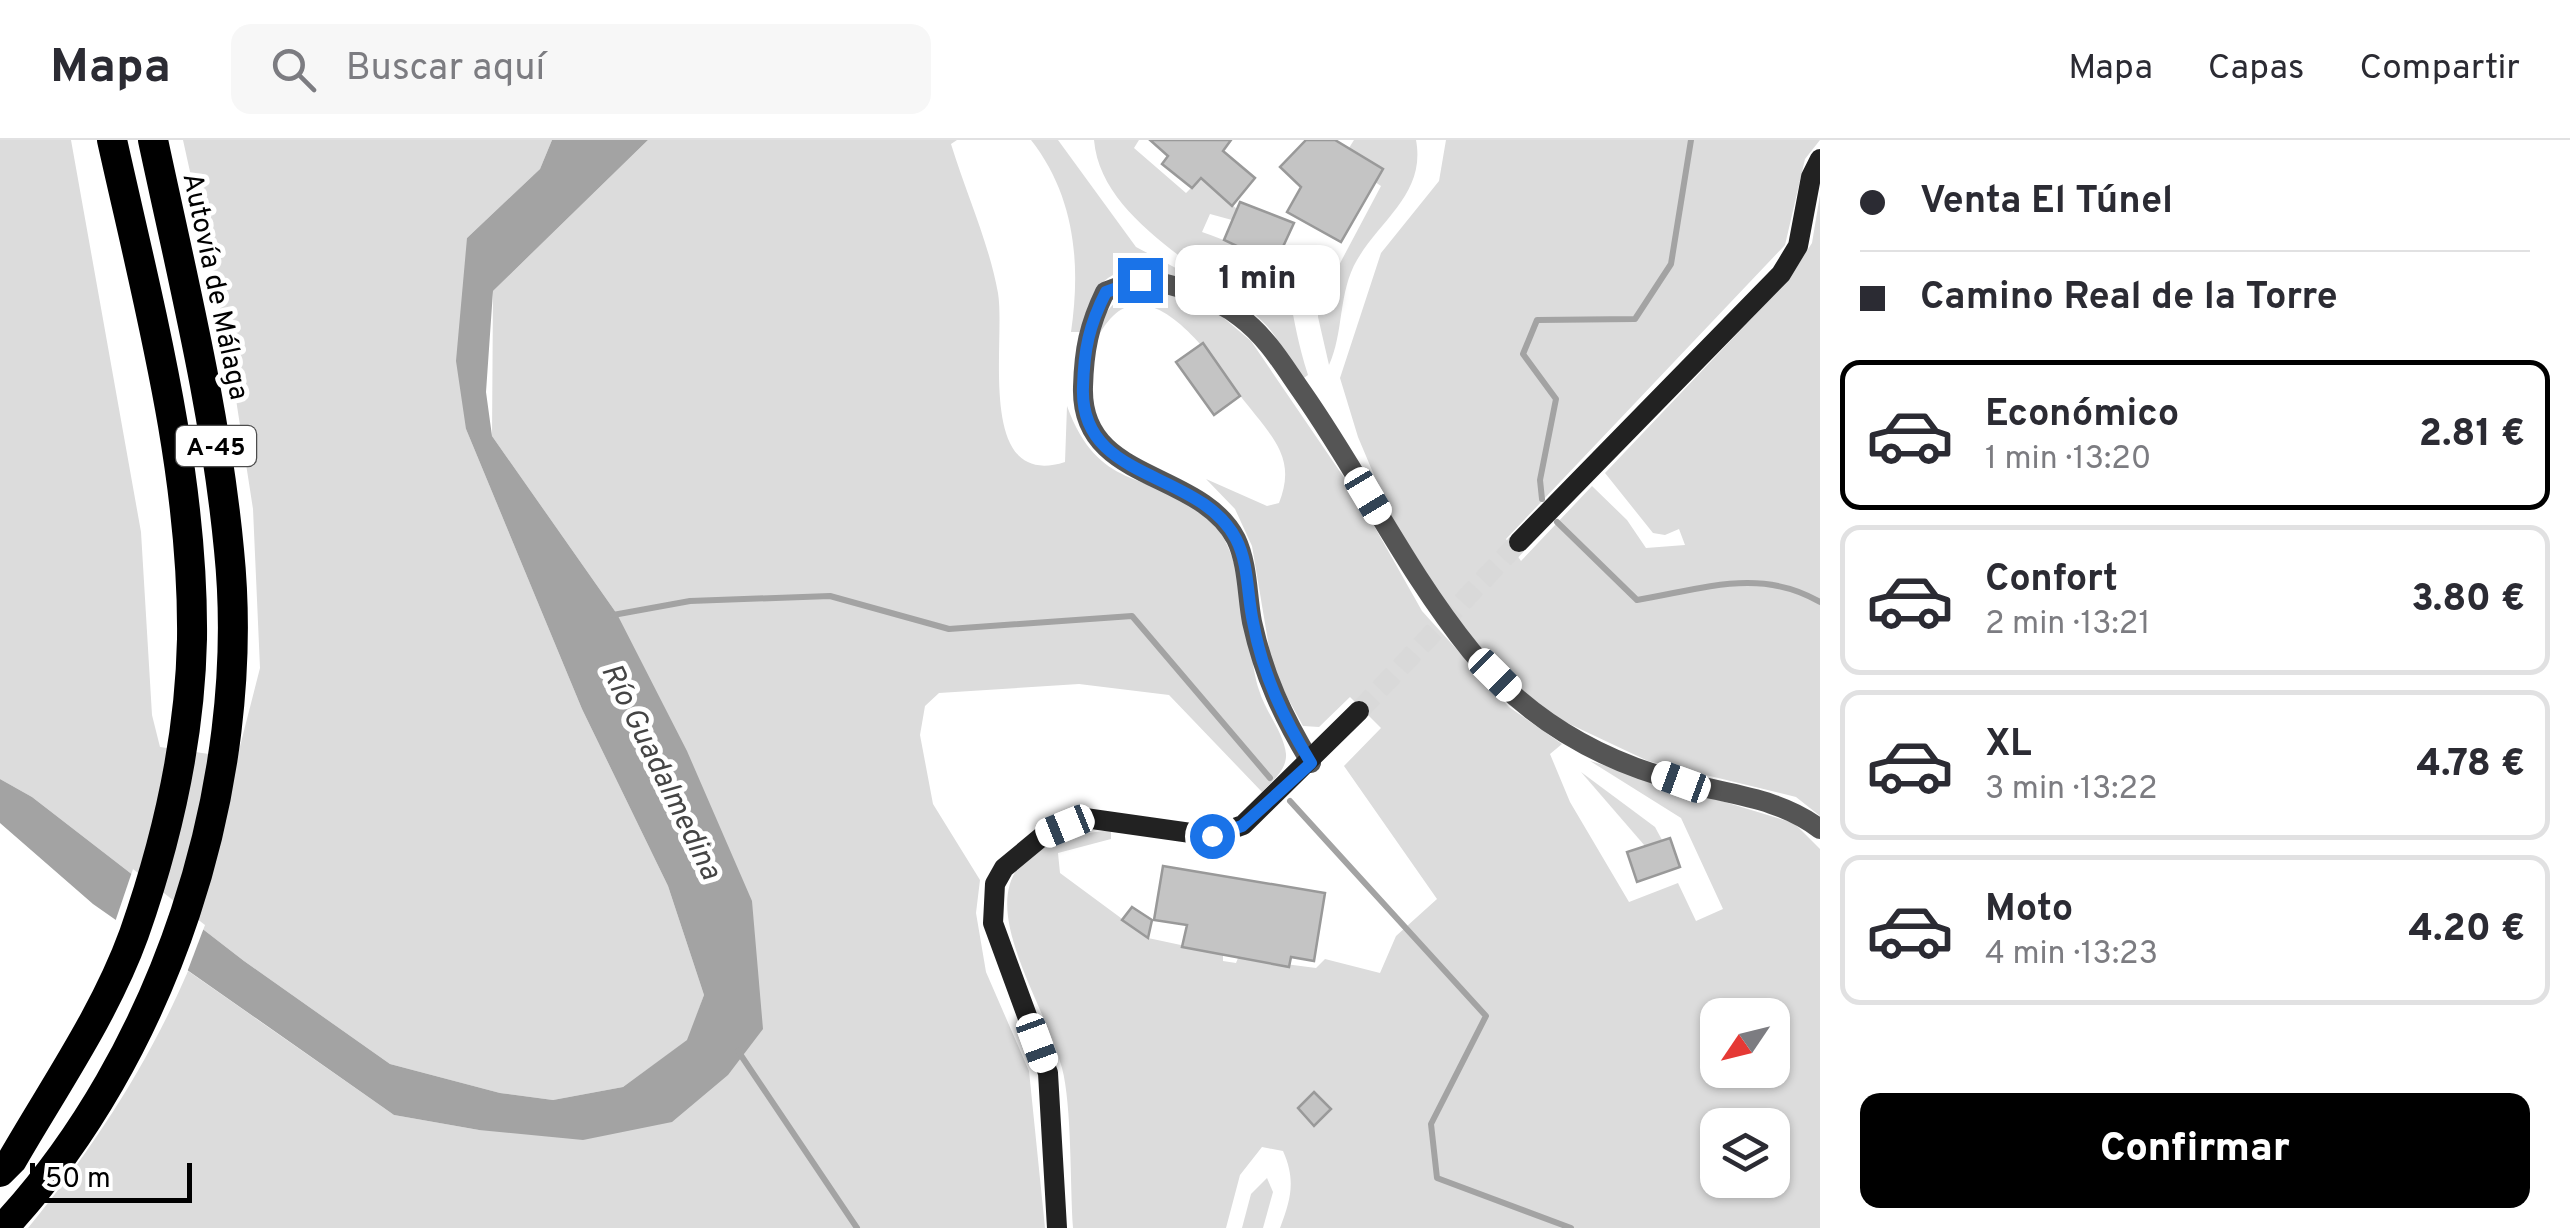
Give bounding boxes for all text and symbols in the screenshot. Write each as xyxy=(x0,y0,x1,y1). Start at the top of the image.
search box xyxy=(231,24,931,114)
text: Mapa xyxy=(50,39,171,99)
icon: search xyxy=(266,42,321,97)
text: Buscar aquí xyxy=(346,45,545,94)
text: Mapa xyxy=(2068,47,2153,91)
text: Capas xyxy=(2208,47,2304,91)
text: Compartir xyxy=(2359,47,2520,91)
street label: Autovía de Málaga xyxy=(172,170,256,403)
text: Venta El Túnel xyxy=(1920,178,2173,227)
callout: 1 min xyxy=(1175,245,1340,315)
route end xyxy=(1118,258,1163,303)
text: 1 min xyxy=(1218,260,1297,300)
text: Camino Real de la Torre xyxy=(1920,274,2338,323)
icon: car xyxy=(1865,390,1955,480)
text: Económico xyxy=(1985,391,2179,440)
text: 2.81 € xyxy=(2419,411,2525,460)
road number: A-45 xyxy=(176,426,256,466)
text: 1 min · 13:20 xyxy=(1985,440,2151,480)
car xyxy=(1340,463,1396,529)
icon: car xyxy=(1865,555,1955,645)
text: Confort xyxy=(1985,556,2118,605)
text: 3.80 € xyxy=(2411,576,2525,625)
text: 2 min · 13:21 xyxy=(1985,605,2150,645)
car xyxy=(1463,643,1527,707)
water label: Río Guadalmedina xyxy=(591,658,728,887)
icon: car xyxy=(1865,720,1955,810)
text: XL xyxy=(1985,721,2032,770)
text: 4.78 € xyxy=(2416,741,2525,790)
car xyxy=(1648,758,1714,806)
text: 3 min · 13:22 xyxy=(1985,770,2158,810)
car xyxy=(1032,801,1098,851)
route start xyxy=(1190,814,1235,859)
icon: car xyxy=(1865,885,1955,975)
text: Moto xyxy=(1985,886,2073,935)
text: 4.20 € xyxy=(2408,906,2525,955)
text: 4 min · 13:23 xyxy=(1985,935,2158,975)
north arrow xyxy=(1700,998,1790,1088)
map controls xyxy=(1700,998,1790,1198)
car xyxy=(1013,1010,1061,1076)
button: Confirmar xyxy=(1860,1093,2530,1208)
button: layers xyxy=(1700,1108,1790,1198)
scale bar xyxy=(30,1158,192,1202)
text: 50 m xyxy=(45,1162,111,1198)

